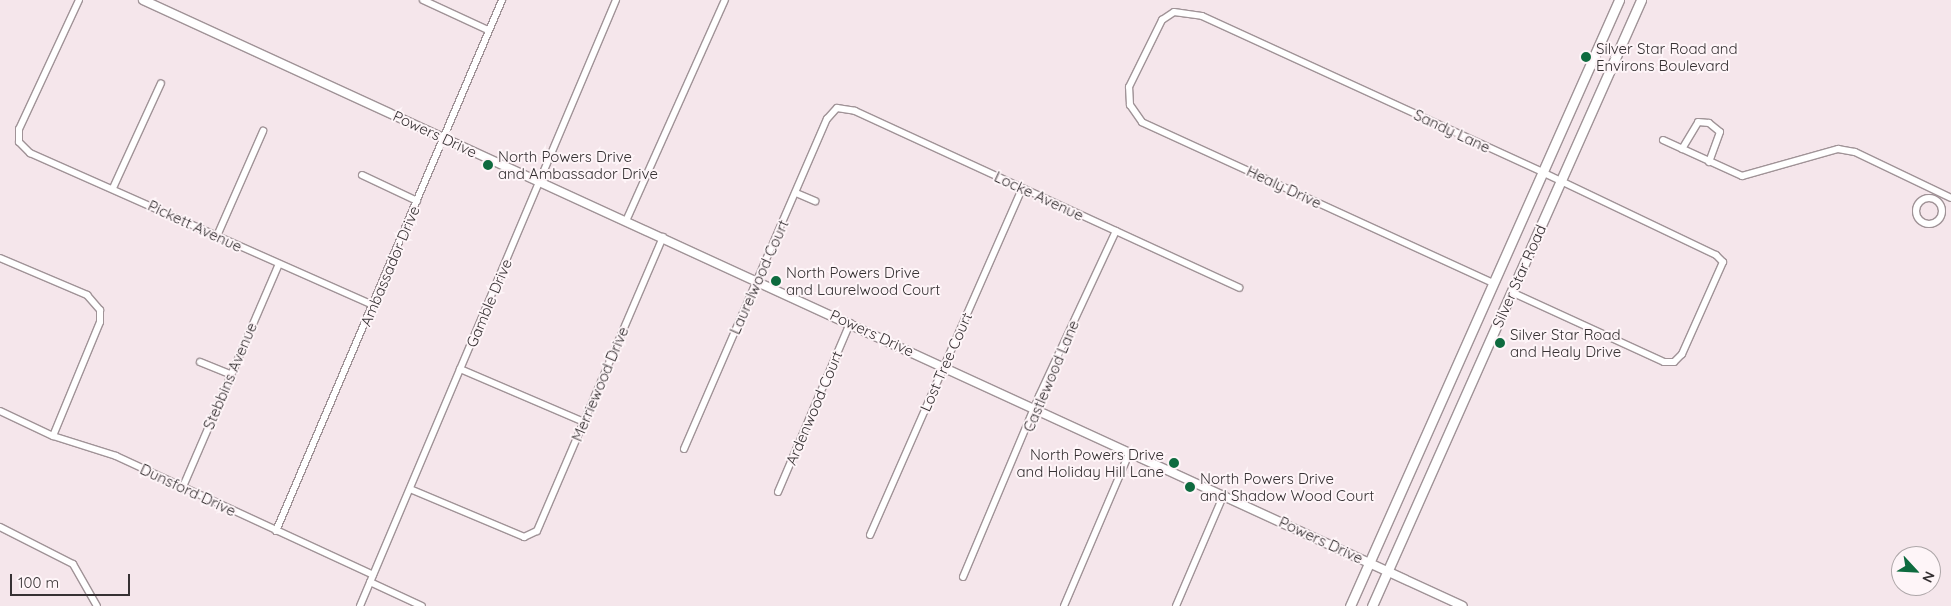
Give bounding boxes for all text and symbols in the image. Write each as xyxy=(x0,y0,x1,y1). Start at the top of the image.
place label: Silver Star Road and Environs Boulevard xyxy=(1596,39,1738,74)
marker: Silver Star Road and Environs Boulevard xyxy=(1580,51,1592,63)
street label: Sandy Lane xyxy=(1411,105,1493,157)
street label: Powers Drive xyxy=(390,107,480,161)
place label: North Powers Drive and Ambassador Drive xyxy=(498,147,658,182)
marker: North Powers Drive and Ambassador Drive xyxy=(482,159,494,171)
street label: Healy Drive xyxy=(1244,162,1324,212)
street label: Locke Avenue xyxy=(992,167,1086,225)
street label: Pickett Avenue xyxy=(145,196,245,256)
street label: Ambassador Drive xyxy=(357,203,423,329)
street label: Laurelwood Court xyxy=(726,217,792,337)
street label: Silver Star Road xyxy=(1488,222,1550,330)
street label: Gamble Drive xyxy=(462,256,516,350)
place label: North Powers Drive and Laurelwood Court xyxy=(786,263,940,298)
marker: North Powers Drive and Laurelwood Court xyxy=(770,275,782,287)
street label: Powers Drive xyxy=(827,306,917,360)
street label: Lost Tree Court xyxy=(916,310,976,414)
street label: Castlewood Lane xyxy=(1019,317,1083,435)
street label: Stebbins Avenue xyxy=(199,320,261,432)
street label: Merriewood Drive xyxy=(568,324,632,444)
place label: Silver Star Road and Healy Drive xyxy=(1510,325,1621,360)
marker: Silver Star Road and Healy Drive xyxy=(1494,337,1506,349)
street label: Ardenwood Court xyxy=(782,348,846,468)
place label: North Powers Drive and Holiday Hill Lane xyxy=(1017,445,1164,480)
marker: North Powers Drive and Holiday Hill Lane xyxy=(1168,457,1180,469)
street label: Dunsford Drive xyxy=(137,460,239,520)
place label: North Powers Drive and Shadow Wood Court xyxy=(1200,469,1374,504)
marker: North Powers Drive and Shadow Wood Court xyxy=(1184,481,1196,493)
street label: Powers Drive xyxy=(1276,513,1366,567)
north arrow xyxy=(1891,546,1941,596)
scale bar xyxy=(12,564,132,596)
text: N xyxy=(1918,568,1939,585)
text: 100 m xyxy=(18,573,59,592)

